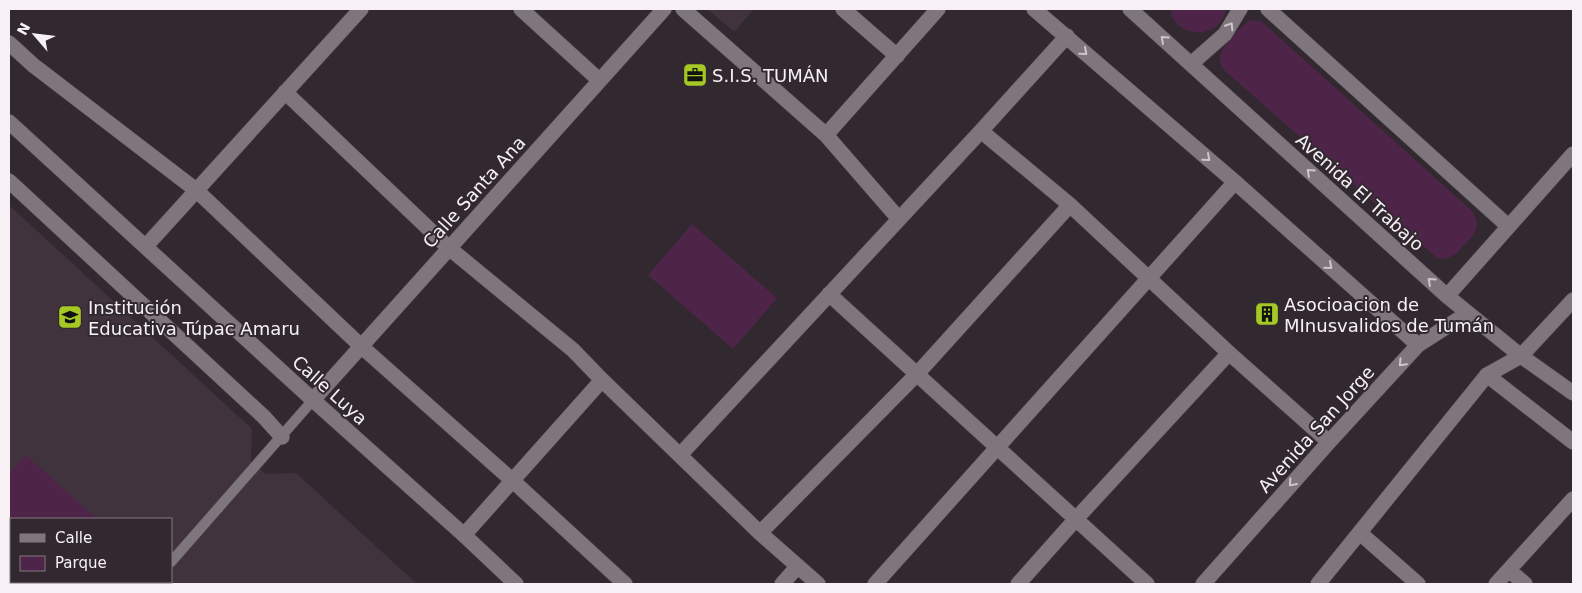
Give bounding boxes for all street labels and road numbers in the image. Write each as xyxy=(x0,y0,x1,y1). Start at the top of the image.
street label: Avenida El Trabajo xyxy=(1292,129,1428,255)
street label: Calle Santa Ana xyxy=(418,132,530,252)
street label: Calle Luya xyxy=(288,351,372,429)
street label: Avenida San Jorge xyxy=(1254,361,1378,497)

